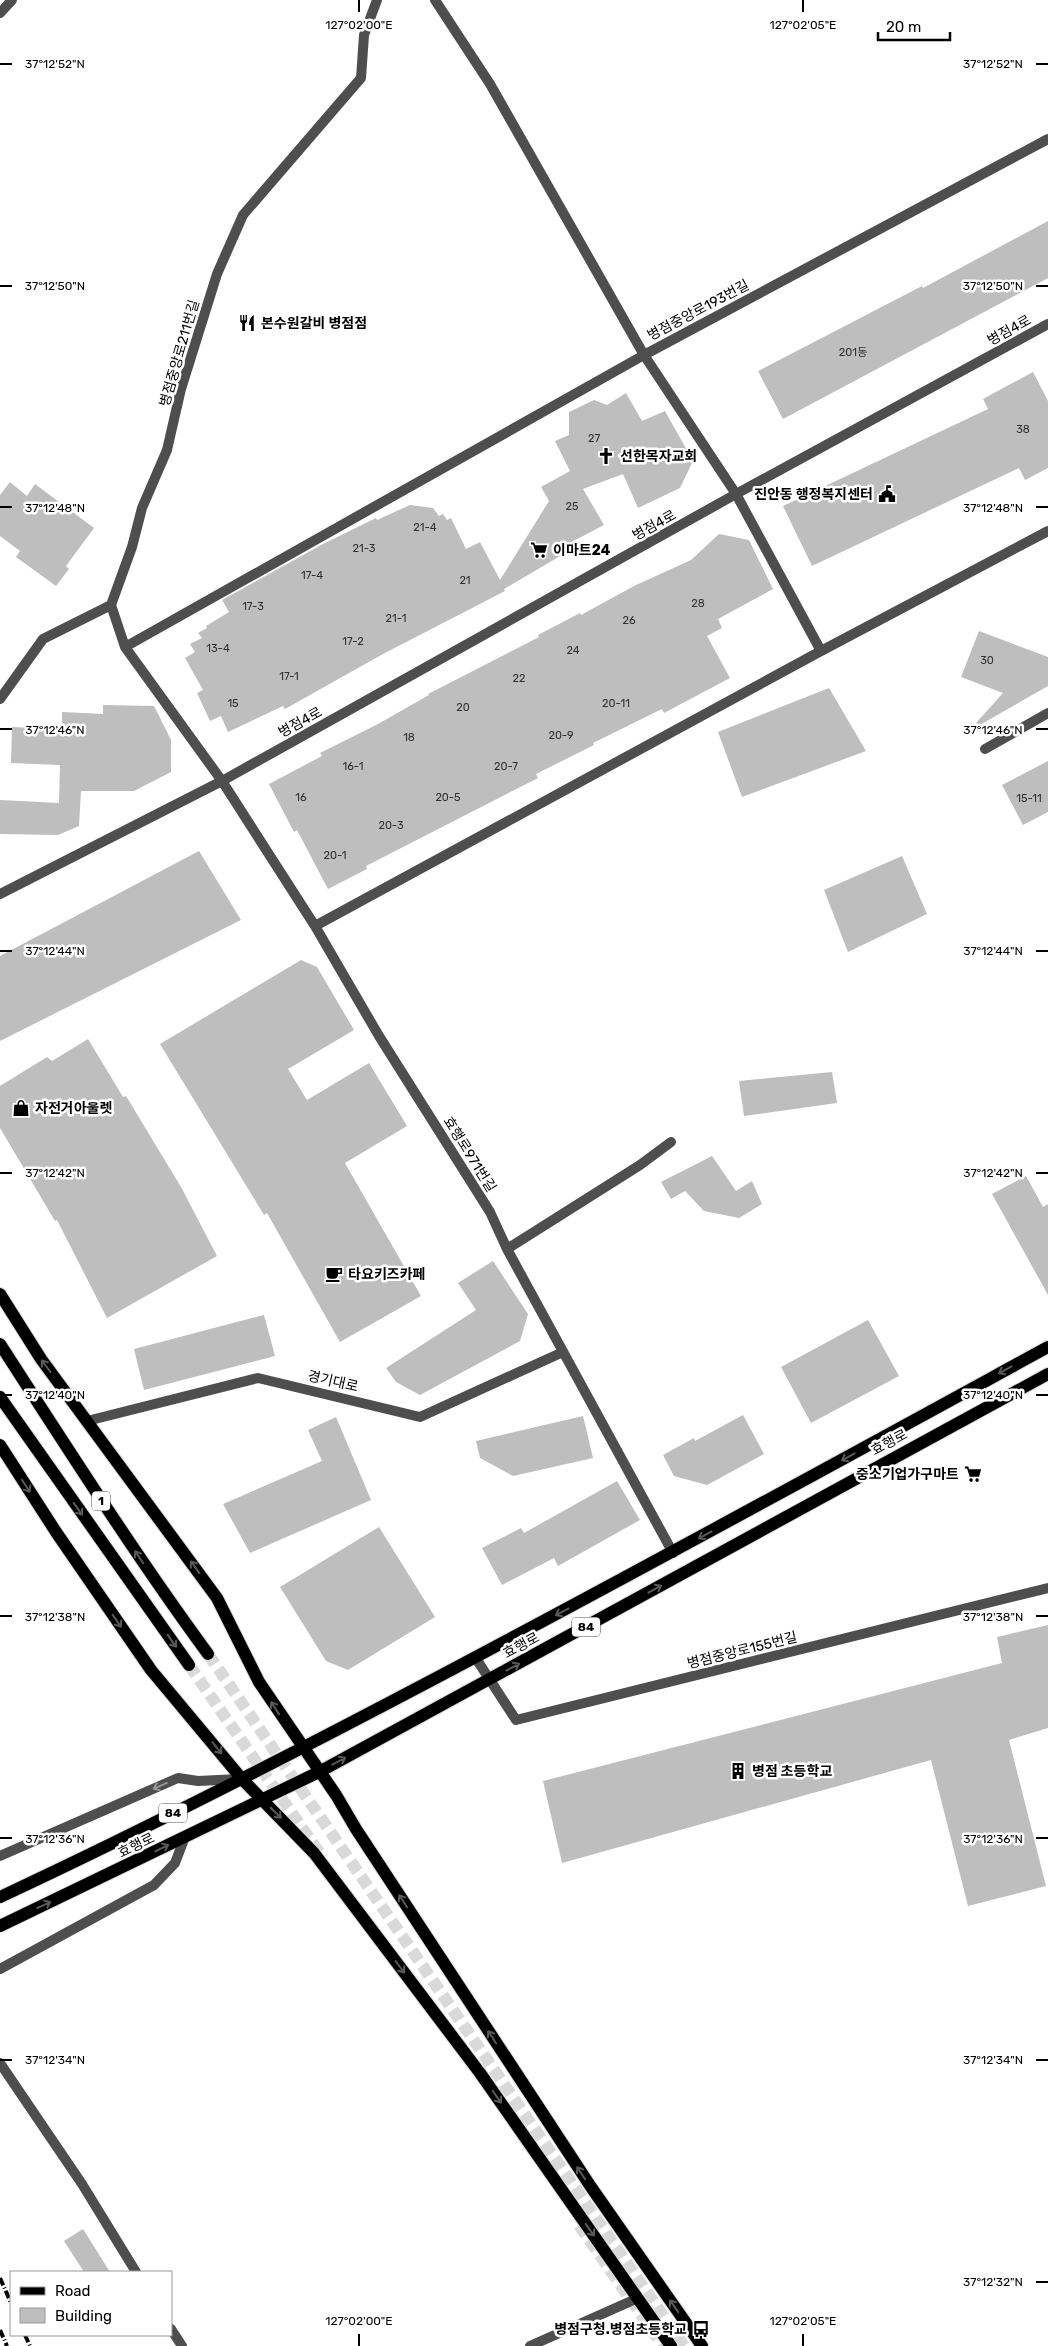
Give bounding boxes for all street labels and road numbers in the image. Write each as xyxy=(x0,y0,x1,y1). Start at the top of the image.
street label: 병점중앙로193번길 xyxy=(645,276,752,344)
street label: 병점중앙로211번길 xyxy=(156,298,203,409)
street label: 병점4로 xyxy=(984,311,1034,349)
street label: 병점4로 xyxy=(629,506,679,544)
street label: 병점4로 xyxy=(275,703,325,741)
street label: 효행로971번길 xyxy=(440,1113,500,1195)
street label: 경기대로 xyxy=(306,1367,360,1396)
street label: 효행로 xyxy=(868,1426,910,1459)
road number: 1 xyxy=(92,1492,110,1510)
road number: 84 xyxy=(572,1618,600,1636)
street label: 효행로 xyxy=(500,1629,542,1662)
street label: 병점중앙로155번길 xyxy=(685,1629,799,1672)
road number: 84 xyxy=(159,1804,187,1822)
street label: 효행로 xyxy=(115,1829,157,1862)

